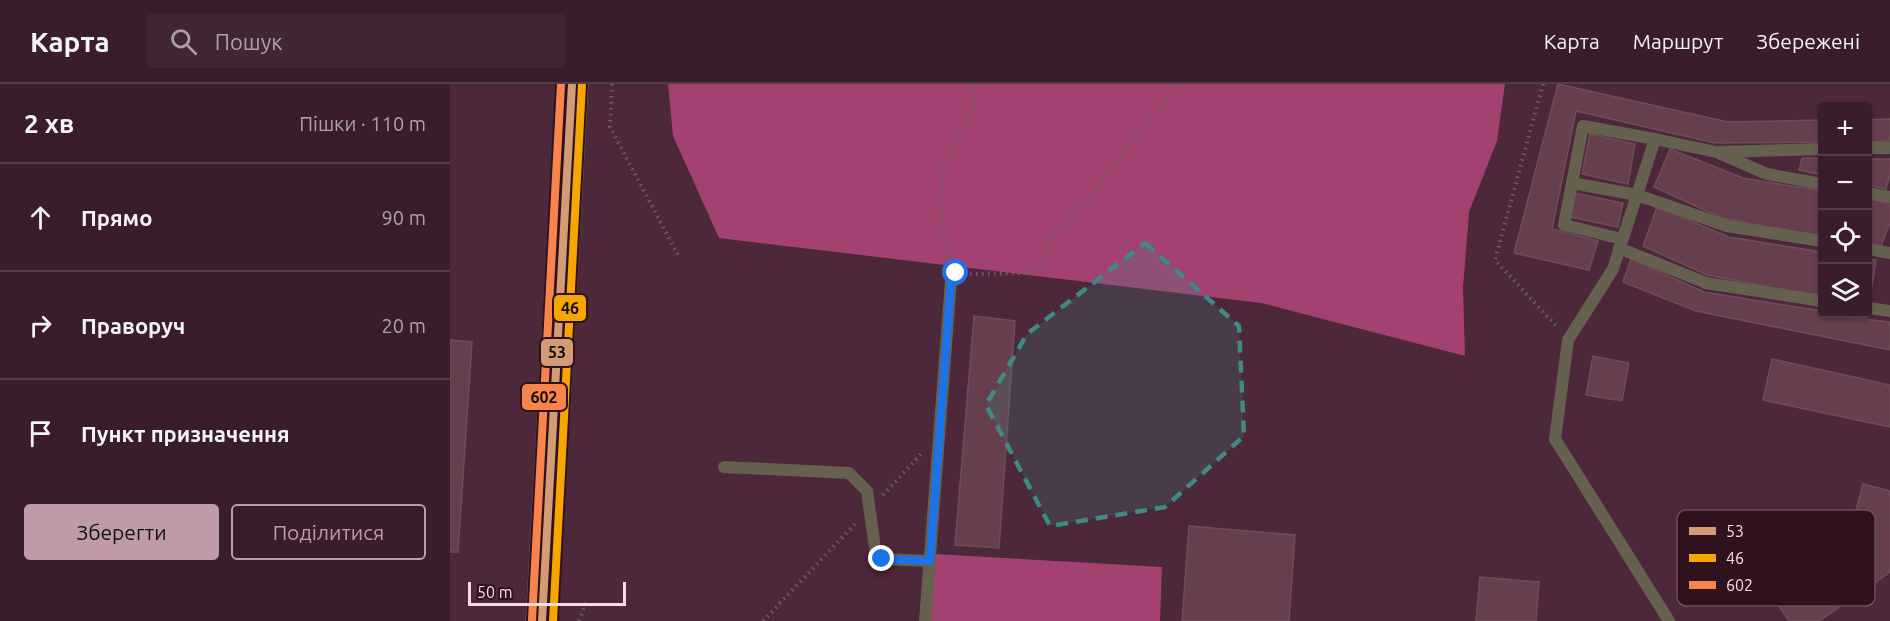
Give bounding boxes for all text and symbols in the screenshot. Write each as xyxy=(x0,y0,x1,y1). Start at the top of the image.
search box xyxy=(146,14,566,68)
icon: search xyxy=(167,25,200,58)
text: Карта xyxy=(30,26,110,57)
text: Пошук xyxy=(215,29,283,54)
text: Карта xyxy=(1544,29,1600,53)
text: Маршрут xyxy=(1633,29,1723,53)
text: Збережені xyxy=(1756,29,1860,53)
map controls xyxy=(1818,102,1872,318)
button: + xyxy=(1818,102,1872,156)
text: 2 хв xyxy=(24,109,74,138)
text: Пішки · 110 m xyxy=(299,112,426,135)
button: − xyxy=(1818,156,1872,210)
icon: ahead xyxy=(24,201,57,234)
text: Прямо xyxy=(81,205,152,230)
text: 90 m xyxy=(382,206,426,229)
button: locate xyxy=(1818,210,1872,264)
route start xyxy=(942,259,968,285)
button: layers xyxy=(1818,264,1872,318)
line badge: 46 xyxy=(553,294,587,322)
text: 46 xyxy=(561,299,579,317)
icon: right xyxy=(24,309,57,342)
text: Праворуч xyxy=(81,313,185,338)
text: 20 m xyxy=(382,314,426,337)
line badge: 53 xyxy=(540,338,574,367)
text: 53 xyxy=(548,343,566,361)
line badge: 602 xyxy=(521,383,567,411)
text: 602 xyxy=(530,388,558,406)
icon: arrive xyxy=(24,417,57,450)
text: Пункт призначення xyxy=(81,421,290,446)
button: Зберегти xyxy=(24,504,219,560)
button: Поділитися xyxy=(231,504,426,560)
legend xyxy=(1677,510,1875,606)
text: 53 xyxy=(1726,522,1744,540)
route end xyxy=(868,545,894,571)
text: 46 xyxy=(1726,549,1744,567)
text: 602 xyxy=(1726,576,1753,594)
scale bar xyxy=(468,579,626,606)
text: 50 m xyxy=(477,583,513,601)

